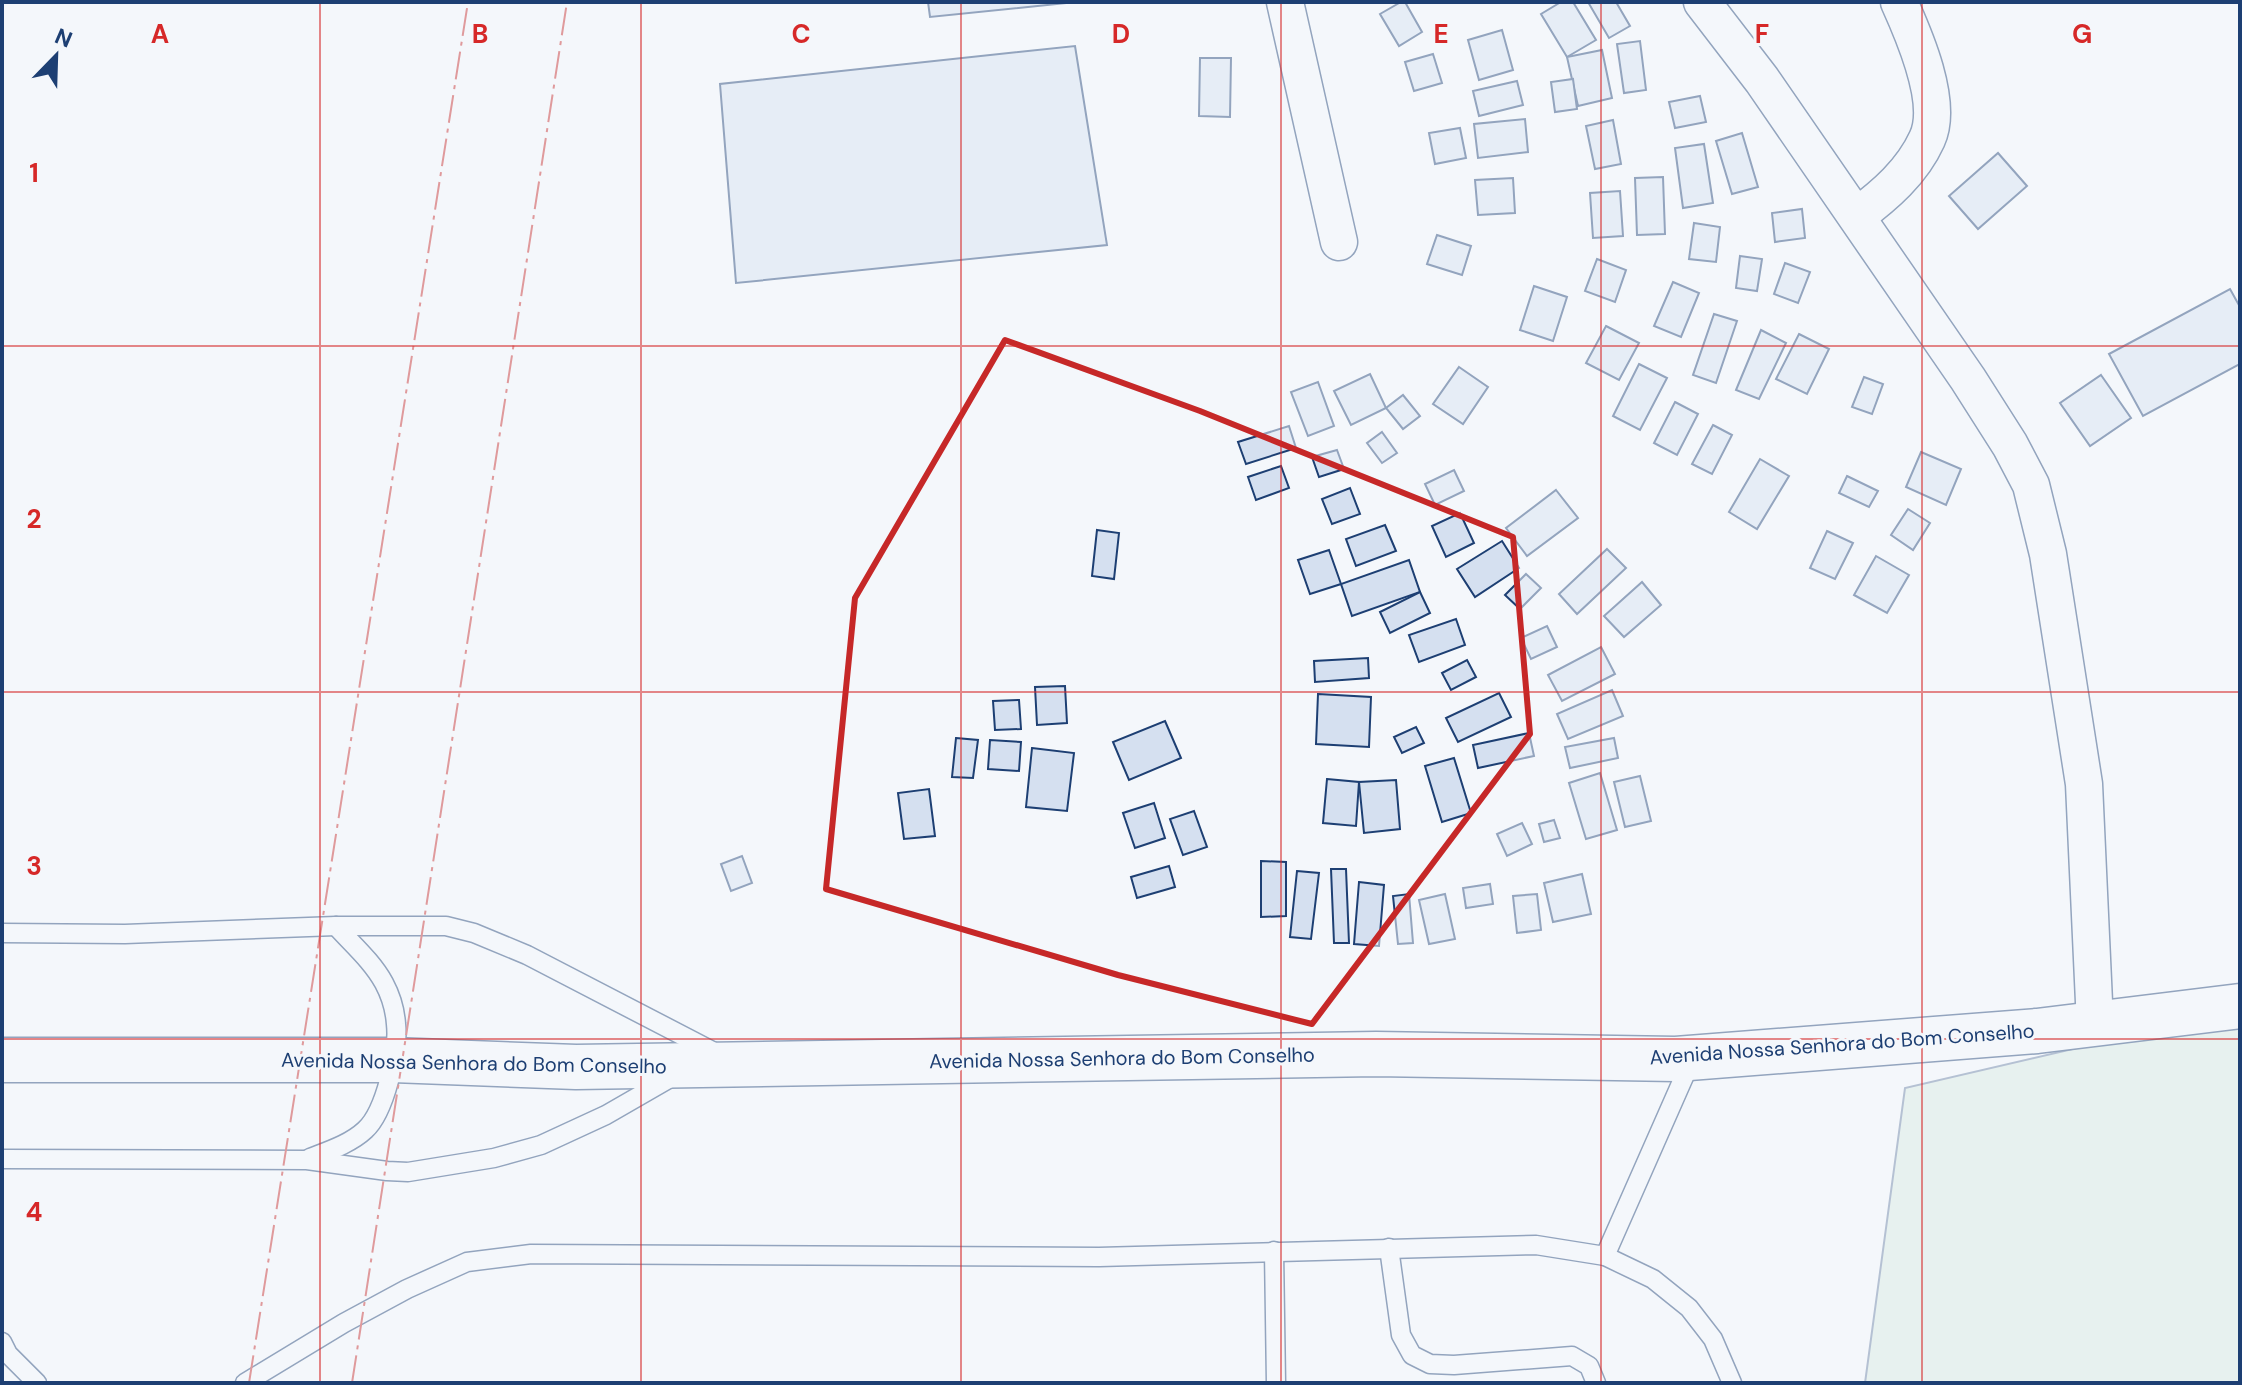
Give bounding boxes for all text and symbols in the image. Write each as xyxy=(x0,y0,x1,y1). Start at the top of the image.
north arrow xyxy=(16,16,96,96)
text: A xyxy=(151,17,169,51)
text: B xyxy=(472,17,488,51)
text: C xyxy=(791,17,811,51)
text: D xyxy=(1112,17,1130,51)
text: E xyxy=(1433,17,1449,51)
text: F xyxy=(1755,17,1769,51)
text: G xyxy=(2072,17,2092,51)
text: N xyxy=(51,22,77,55)
text: 1 xyxy=(29,156,39,190)
text: 2 xyxy=(26,502,42,536)
text: 3 xyxy=(26,849,42,883)
street label: Avenida Nossa Senhora do Bom Conselho xyxy=(1649,1018,2035,1070)
street label: Avenida Nossa Senhora do Bom Conselho xyxy=(929,1042,1315,1074)
street label: Avenida Nossa Senhora do Bom Conselho xyxy=(281,1047,667,1079)
text: 4 xyxy=(26,1195,42,1229)

